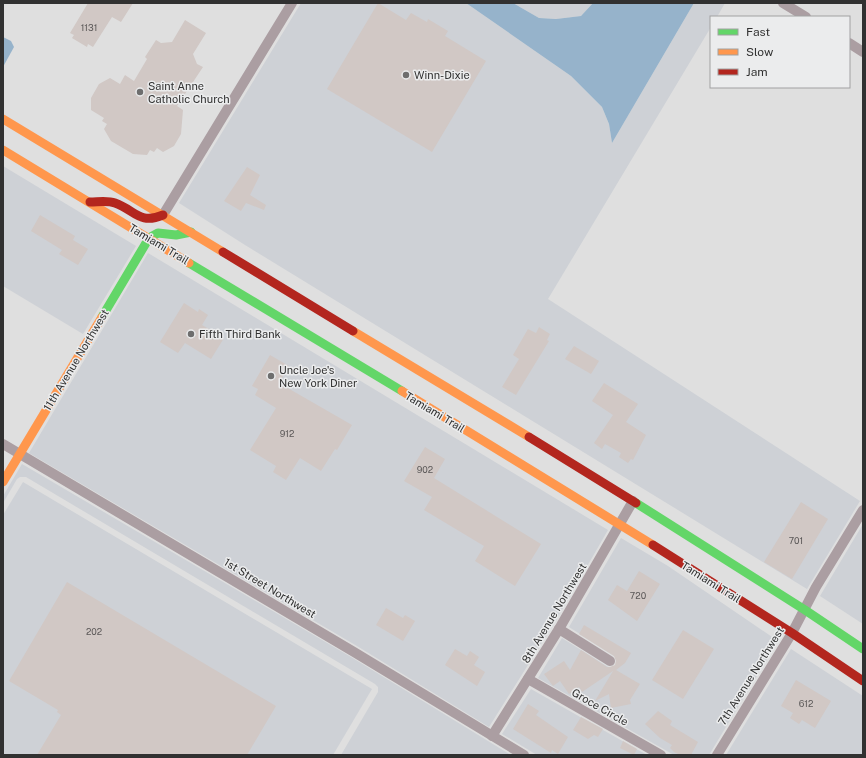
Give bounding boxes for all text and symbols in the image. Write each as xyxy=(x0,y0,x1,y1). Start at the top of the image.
legend xyxy=(710,16,850,88)
house number: 1131 xyxy=(81,22,97,33)
text: Fast xyxy=(746,25,771,39)
text: Slow xyxy=(746,45,774,59)
text: Jam xyxy=(746,65,768,79)
place label: Winn-Dixie xyxy=(414,69,470,81)
marker: Winn-Dixie xyxy=(401,70,411,80)
place label: Saint Anne Catholic Church xyxy=(148,80,230,105)
marker: Saint Anne Catholic Church xyxy=(135,87,145,97)
street label: Tamiami Trail xyxy=(127,221,191,267)
street label: 11th Avenue Northwest xyxy=(41,307,111,413)
place label: Fifth Third Bank xyxy=(199,328,281,340)
marker: Fifth Third Bank xyxy=(186,329,196,339)
place label: Uncle Joe's New York Diner xyxy=(279,364,357,389)
marker: Uncle Joe's New York Diner xyxy=(266,371,276,381)
street label: Tamiami Trail xyxy=(403,389,467,435)
house number: 912 xyxy=(280,428,294,439)
house number: 902 xyxy=(417,464,433,475)
house number: 701 xyxy=(789,535,803,546)
street label: 1st Street Northwest xyxy=(222,556,318,620)
street label: Tamiami Trail xyxy=(679,559,743,605)
street label: 8th Avenue Northwest xyxy=(519,561,589,665)
house number: 720 xyxy=(630,590,647,601)
street label: 7th Avenue Northwest xyxy=(716,625,786,727)
house number: 202 xyxy=(86,626,102,637)
street label: Groce Circle xyxy=(570,686,630,728)
house number: 612 xyxy=(799,698,813,709)

